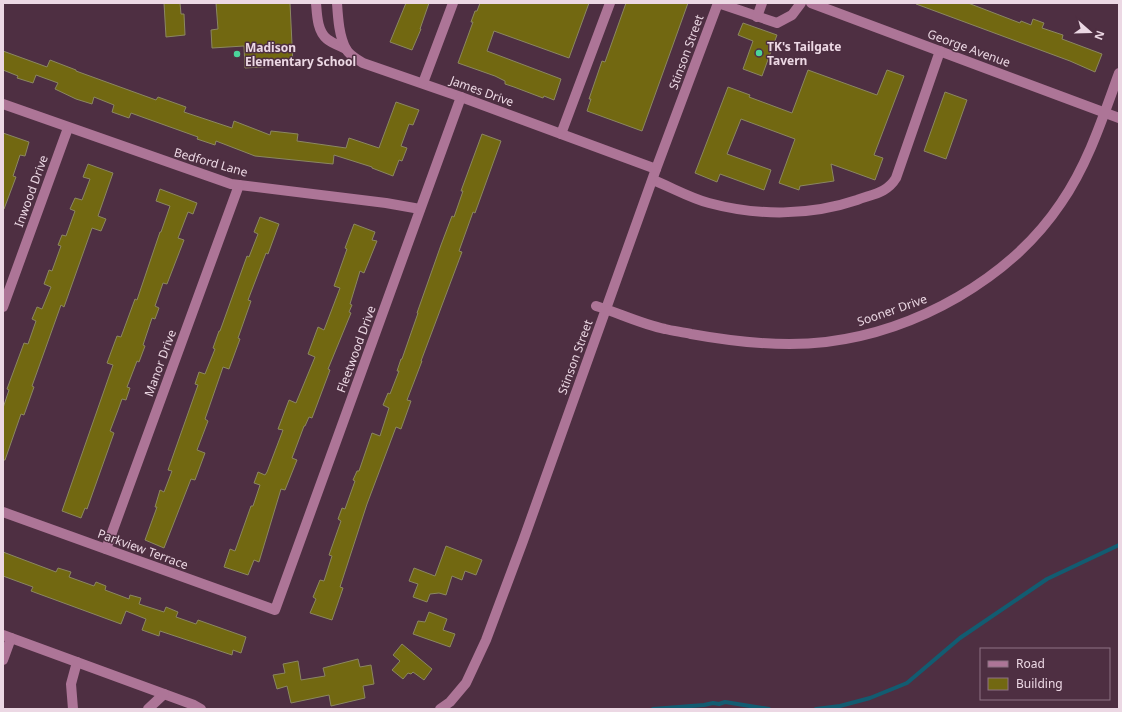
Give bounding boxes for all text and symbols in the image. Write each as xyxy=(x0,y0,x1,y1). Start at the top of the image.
street label: Stinson Street xyxy=(665,12,708,92)
north arrow xyxy=(1070,12,1110,52)
street label: George Avenue xyxy=(925,25,1013,71)
text: N xyxy=(1091,29,1108,42)
place label: TK's Tailgate Tavern xyxy=(767,38,841,69)
place label: Madison Elementary School xyxy=(245,39,356,70)
marker: TK's Tailgate Tavern xyxy=(754,48,764,58)
marker: Madison Elementary School xyxy=(232,49,242,59)
street label: James Drive xyxy=(447,71,516,110)
street label: Bedford Lane xyxy=(172,143,250,181)
street label: Inwood Drive xyxy=(10,152,52,229)
street label: Sooner Drive xyxy=(855,290,930,330)
street label: Fleetwood Drive xyxy=(332,303,380,395)
street label: Stinson Street xyxy=(554,317,597,397)
street label: Manor Drive xyxy=(140,327,180,399)
street label: Parkview Terrace xyxy=(95,525,191,573)
legend xyxy=(980,648,1110,700)
text: Road xyxy=(1016,655,1045,672)
text: Building xyxy=(1016,675,1063,692)

